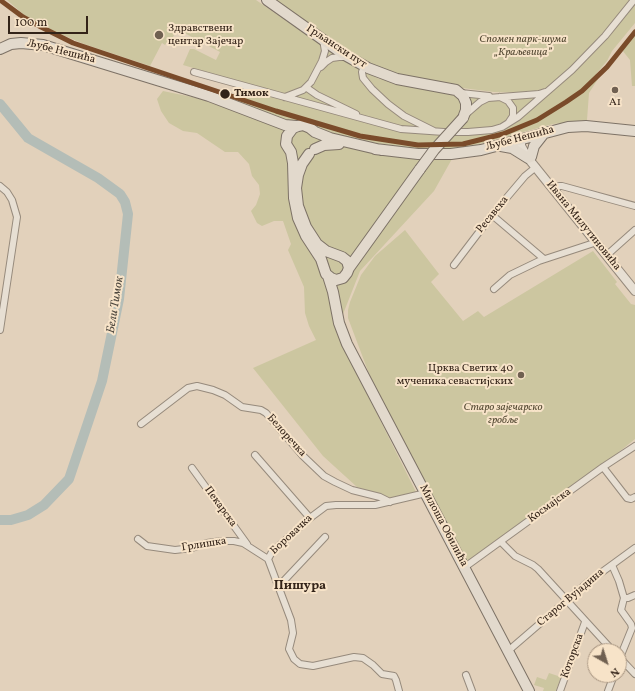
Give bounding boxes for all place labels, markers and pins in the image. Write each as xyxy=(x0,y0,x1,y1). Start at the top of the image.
place label: Здравствени центар Зајечар xyxy=(168,22,243,48)
marker: Здравствени центар Зајечар xyxy=(153,29,165,41)
marker: A1 xyxy=(610,85,620,95)
marker: Тимок xyxy=(218,87,232,101)
place label: Тимок xyxy=(234,87,269,101)
place label: A1 xyxy=(609,96,621,110)
place label: Црква Светих 40 мученика севастијских xyxy=(397,362,513,388)
marker: Црква Светих 40 мученика севастијских xyxy=(516,370,526,380)

